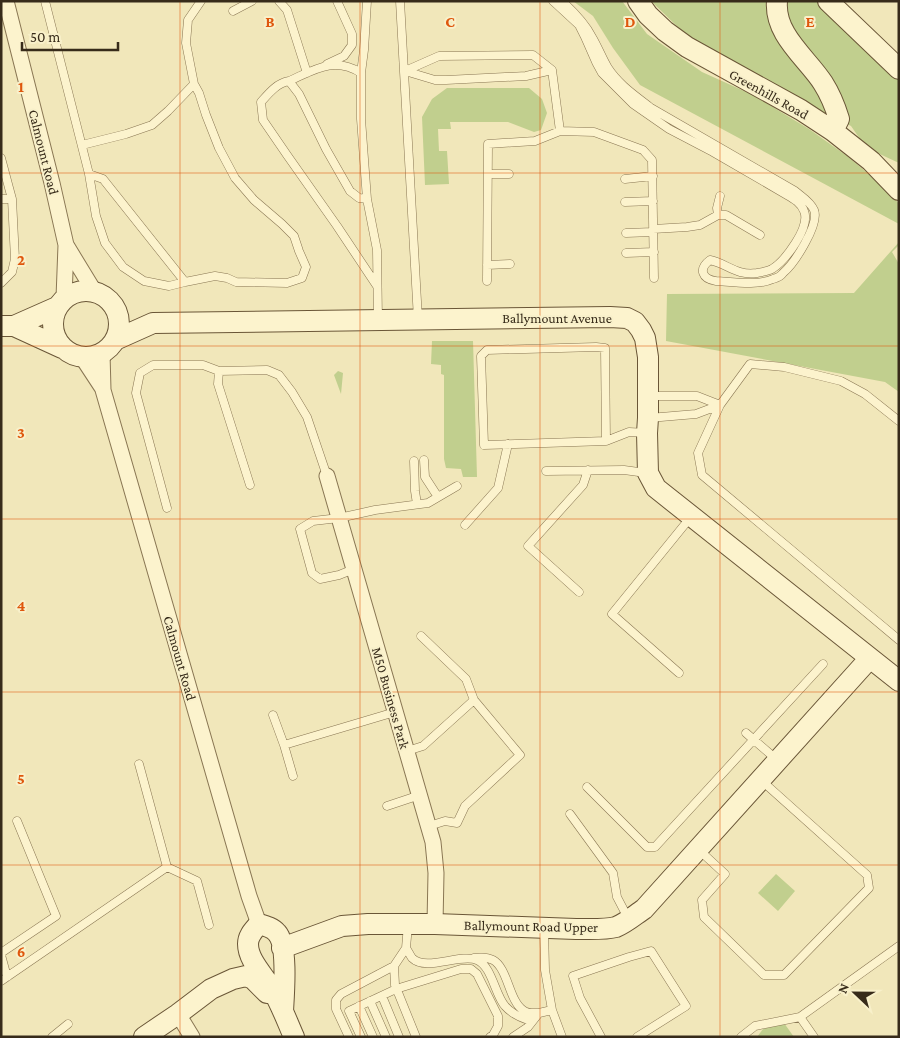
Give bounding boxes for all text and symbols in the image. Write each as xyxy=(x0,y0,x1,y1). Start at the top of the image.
text: B xyxy=(265,13,275,30)
text: C xyxy=(445,13,455,30)
text: D xyxy=(624,13,636,30)
text: E xyxy=(805,13,815,30)
scale bar xyxy=(22,20,119,52)
text: 50 m xyxy=(30,29,60,45)
street label: Greenhills Road xyxy=(726,66,812,123)
text: 1 xyxy=(18,78,24,95)
street label: Calmount Road xyxy=(26,108,62,197)
text: 2 xyxy=(17,251,25,268)
street label: Ballymount Avenue xyxy=(502,310,612,326)
text: 3 xyxy=(17,424,25,441)
text: 4 xyxy=(17,597,26,614)
street label: Calmount Road xyxy=(160,614,200,703)
street label: M50 Business Park xyxy=(369,645,413,751)
text: 5 xyxy=(17,770,25,787)
street label: Ballymount Road Upper xyxy=(464,917,598,935)
text: 6 xyxy=(17,943,25,960)
north arrow xyxy=(830,968,880,1018)
text: N xyxy=(834,980,852,996)

